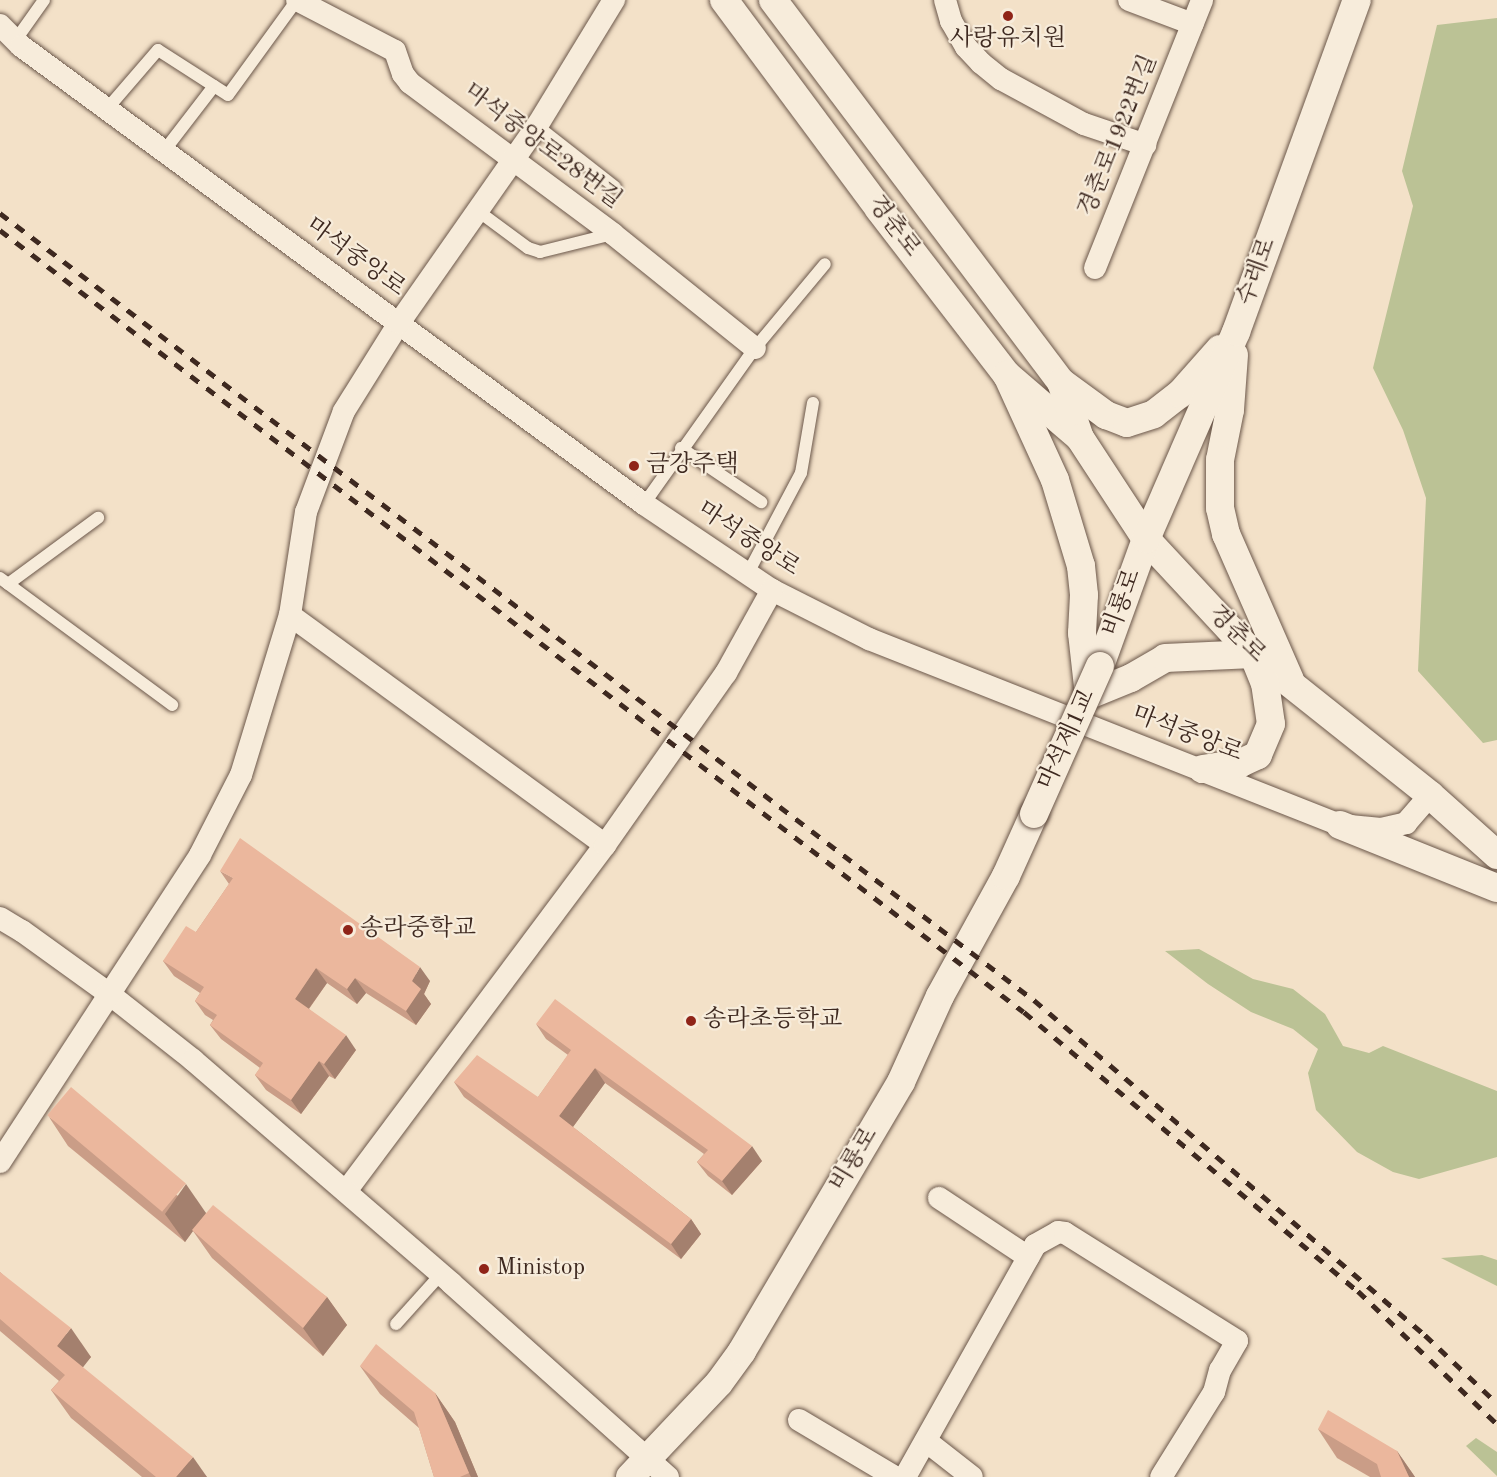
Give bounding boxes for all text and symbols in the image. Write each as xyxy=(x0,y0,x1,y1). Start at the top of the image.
marker: 사랑유치원 xyxy=(1001,9,1015,23)
place label: 사랑유치원 xyxy=(950,26,1066,54)
street label: 경춘로1922번길 xyxy=(1074,51,1164,221)
street label: 마석중앙로28번길 xyxy=(457,78,627,216)
street label: 경춘로 xyxy=(861,191,925,263)
street label: 마석중앙로 xyxy=(300,212,410,304)
street label: 수레로 xyxy=(1233,234,1283,310)
place label: 금강주택 xyxy=(646,452,739,480)
marker: 금강주택 xyxy=(627,459,641,473)
street label: 마석중앙로 xyxy=(692,496,804,584)
street label: 비룡로 xyxy=(1098,565,1148,641)
street label: 경춘로 xyxy=(1201,600,1271,670)
street label: 마석제1교 xyxy=(1033,685,1103,795)
street label: 마석중앙로 xyxy=(1128,701,1246,769)
place label: 송라중학교 xyxy=(360,916,476,944)
marker: 송라중학교 xyxy=(341,923,355,937)
place label: 송라초등학교 xyxy=(703,1007,842,1035)
marker: 송라초등학교 xyxy=(684,1014,698,1028)
street label: 비룡로 xyxy=(825,1123,885,1197)
place label: Ministop xyxy=(496,1255,585,1283)
marker: Ministop xyxy=(477,1262,491,1276)

